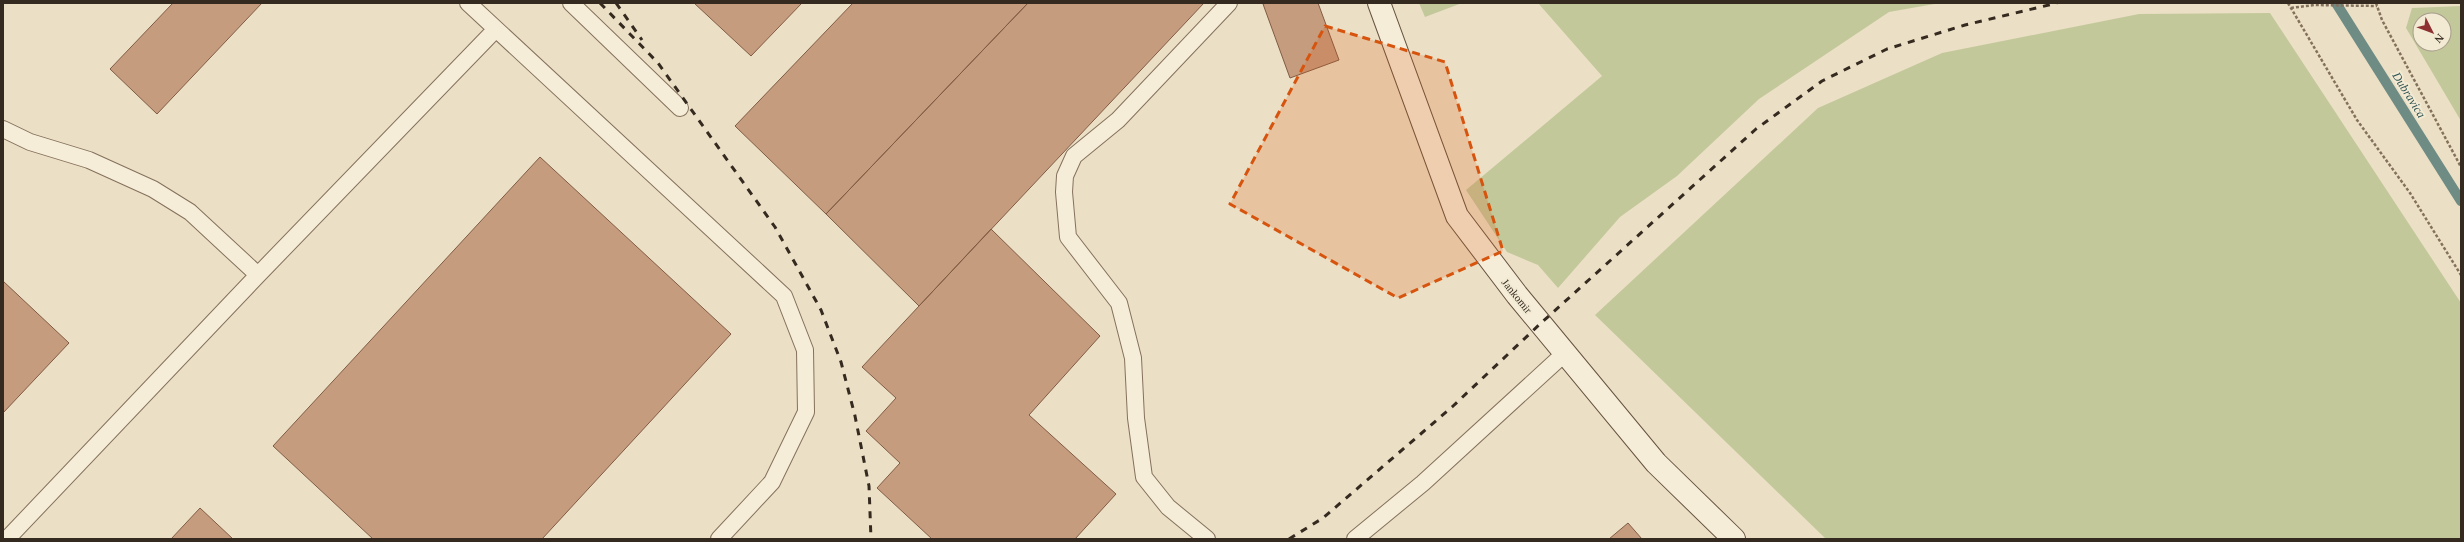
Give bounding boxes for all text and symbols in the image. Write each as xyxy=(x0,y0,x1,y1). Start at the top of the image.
north arrow xyxy=(2412,12,2452,52)
text: N xyxy=(2432,32,2447,46)
water label: Dubravica xyxy=(2389,69,2429,120)
street label: Jankomir xyxy=(1499,276,1535,316)

